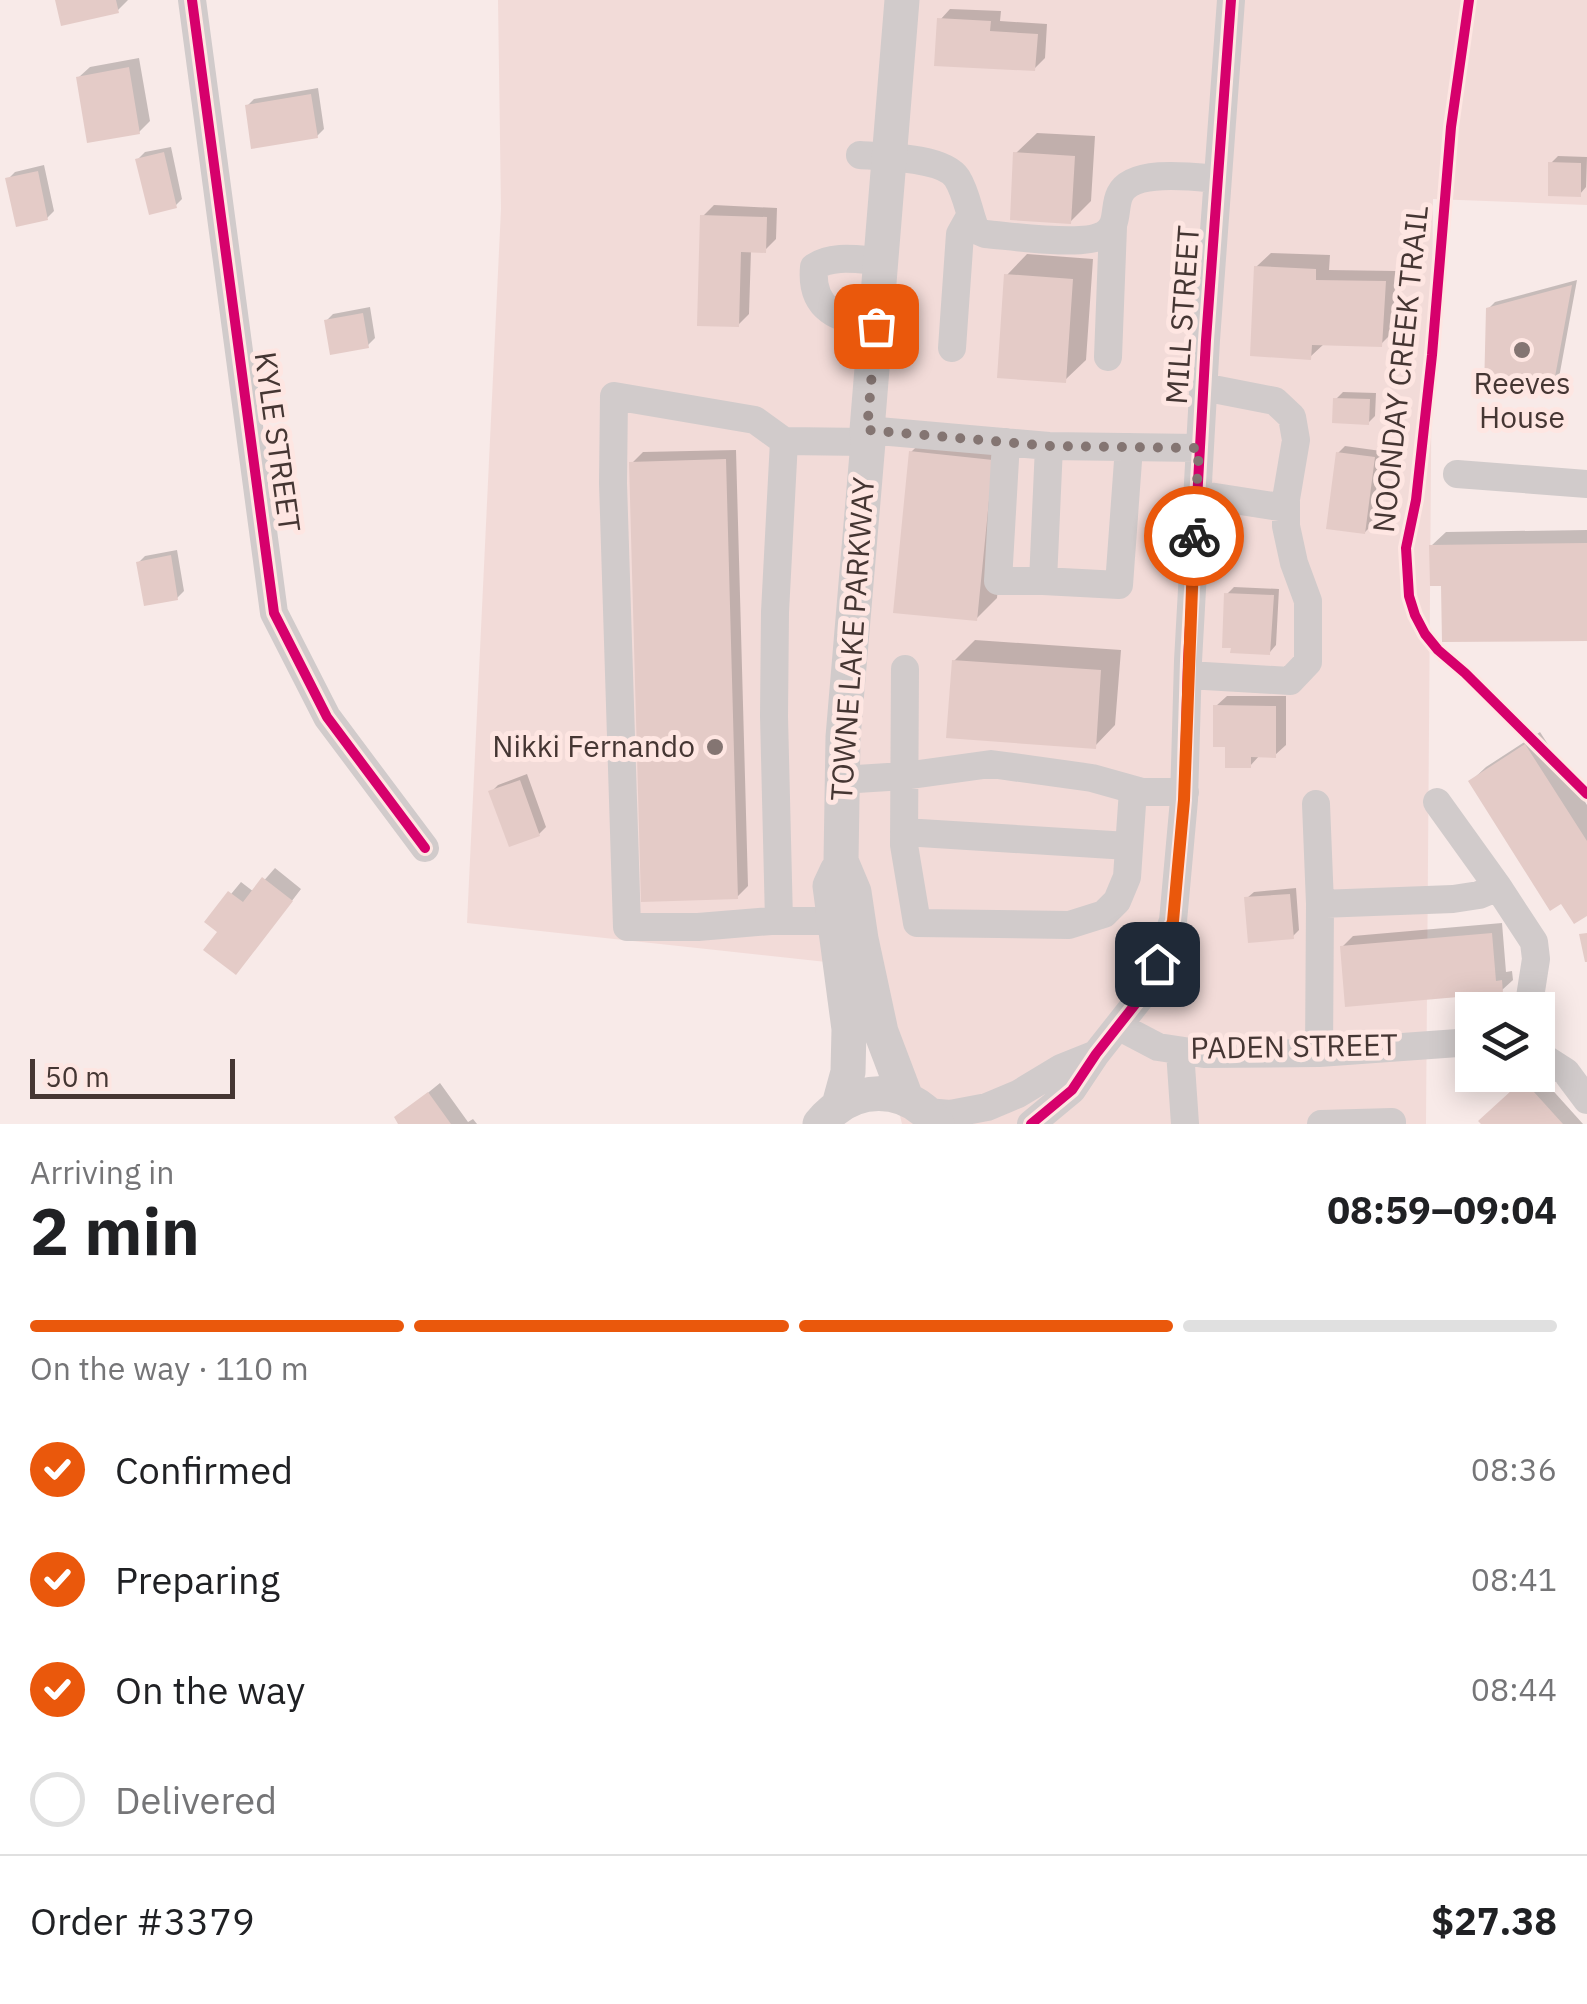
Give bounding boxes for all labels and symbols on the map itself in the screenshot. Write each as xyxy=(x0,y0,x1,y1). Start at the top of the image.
street label: NOONDAY CREEK TRAIL xyxy=(1363,203,1436,534)
street label: MILL STREET xyxy=(1156,224,1207,406)
pin xyxy=(834,284,919,369)
marker: Reeves House xyxy=(1511,339,1533,361)
street label: KYLE STREET xyxy=(247,349,310,534)
place label: Reeves House xyxy=(1473,363,1571,436)
street label: TOWNE LAKE PARKWAY xyxy=(821,475,882,802)
courier xyxy=(1144,486,1244,586)
place label: Nikki Fernando xyxy=(492,726,695,765)
marker: Nikki Fernando xyxy=(704,736,726,758)
pin xyxy=(1115,922,1200,1007)
street label: PADEN STREET xyxy=(1190,1024,1398,1067)
scale bar xyxy=(30,1054,235,1098)

